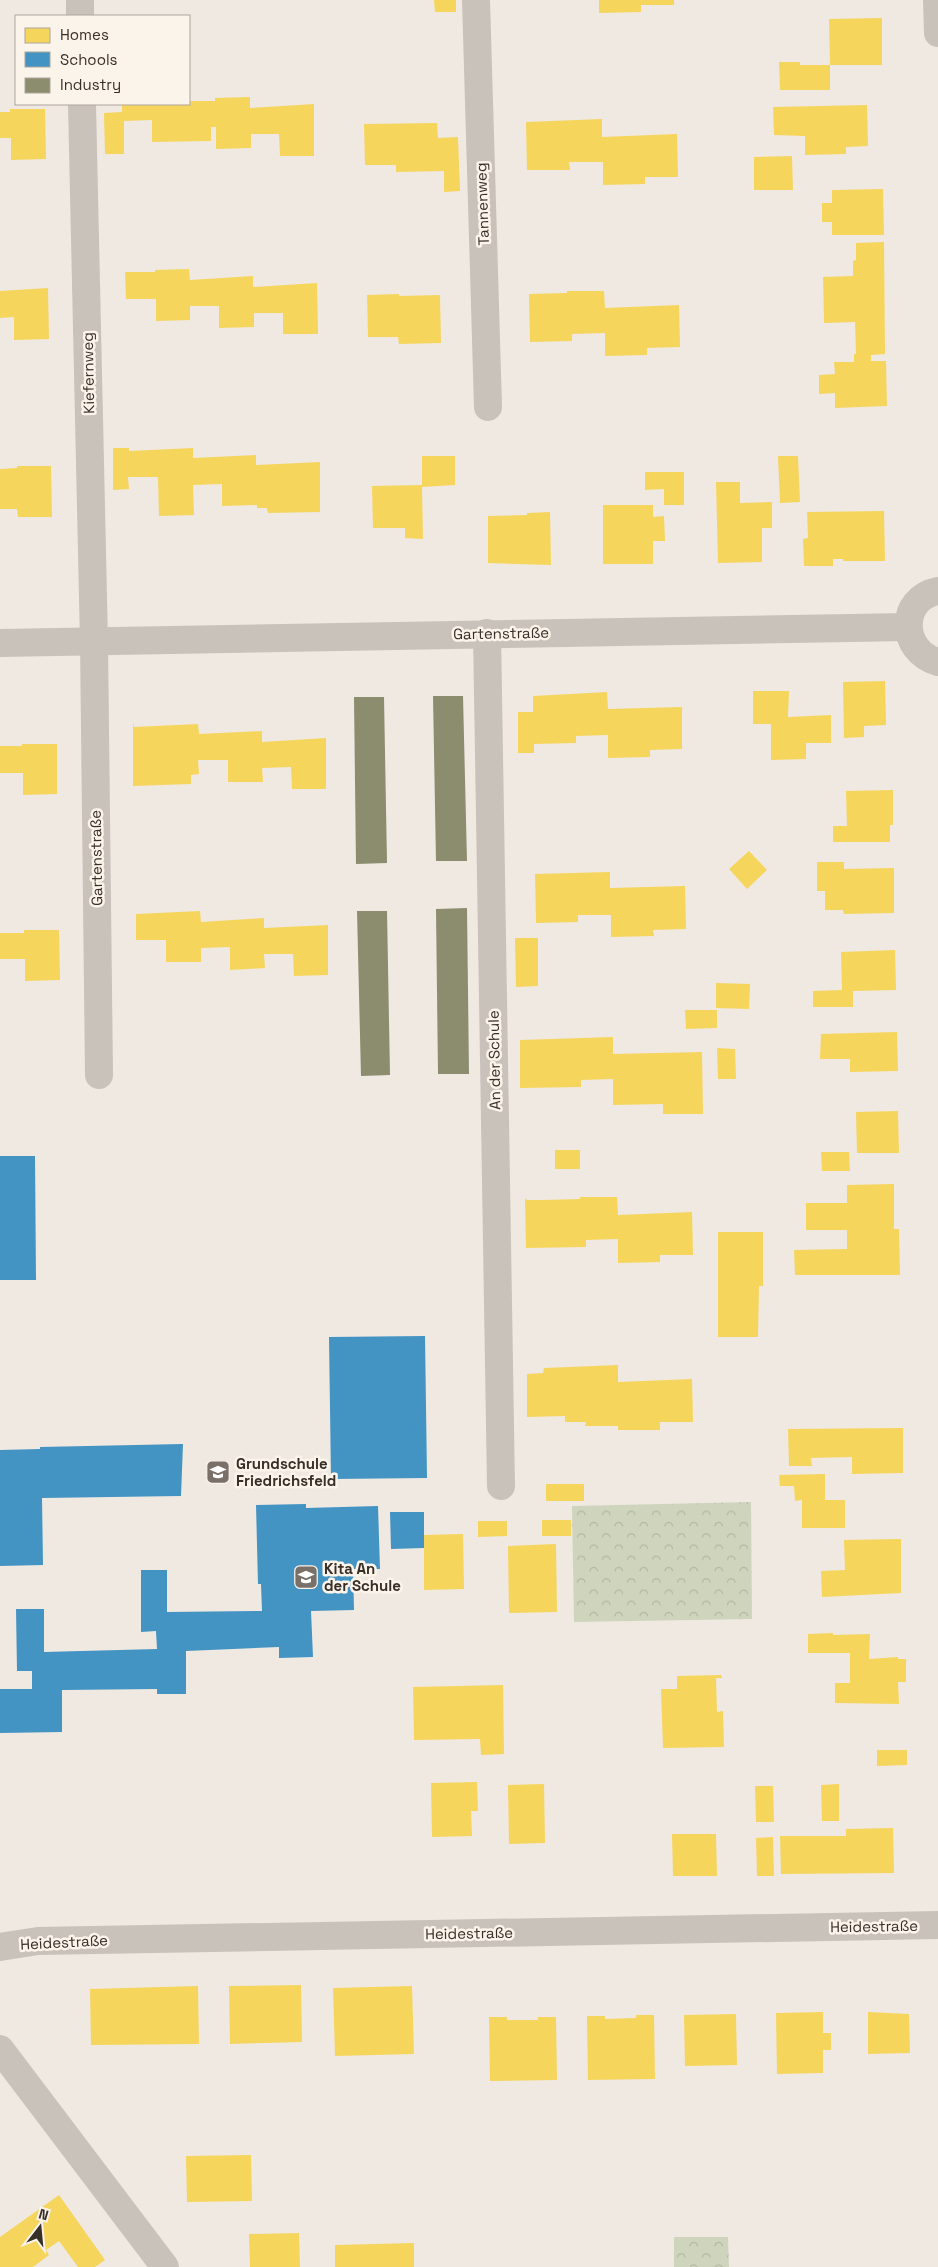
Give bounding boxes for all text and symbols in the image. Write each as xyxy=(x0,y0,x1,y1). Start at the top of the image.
legend xyxy=(15,15,190,105)
text: Homes xyxy=(60,25,109,44)
text: Schools xyxy=(60,50,118,69)
text: Industry xyxy=(60,75,121,94)
street label: Tannenweg xyxy=(471,162,493,246)
street label: Kiefernweg xyxy=(78,332,98,414)
street label: Gartenstraße xyxy=(453,623,549,643)
street label: Gartenstraße xyxy=(86,810,106,906)
street label: An der Schule xyxy=(484,1010,504,1110)
place label: Grundschule Friedrichsfeld xyxy=(236,1454,336,1490)
school or university icon: Grundschule Friedrichsfeld xyxy=(205,1459,231,1485)
place label: Kita An der Schule xyxy=(324,1559,401,1595)
school or university icon: Kita An der Schule xyxy=(293,1564,319,1590)
street label: Heidestraße xyxy=(830,1916,918,1936)
street label: Heidestraße xyxy=(425,1923,513,1943)
street label: Heidestraße xyxy=(20,1930,108,1954)
north arrow xyxy=(15,2202,65,2252)
text: N xyxy=(37,2205,51,2224)

